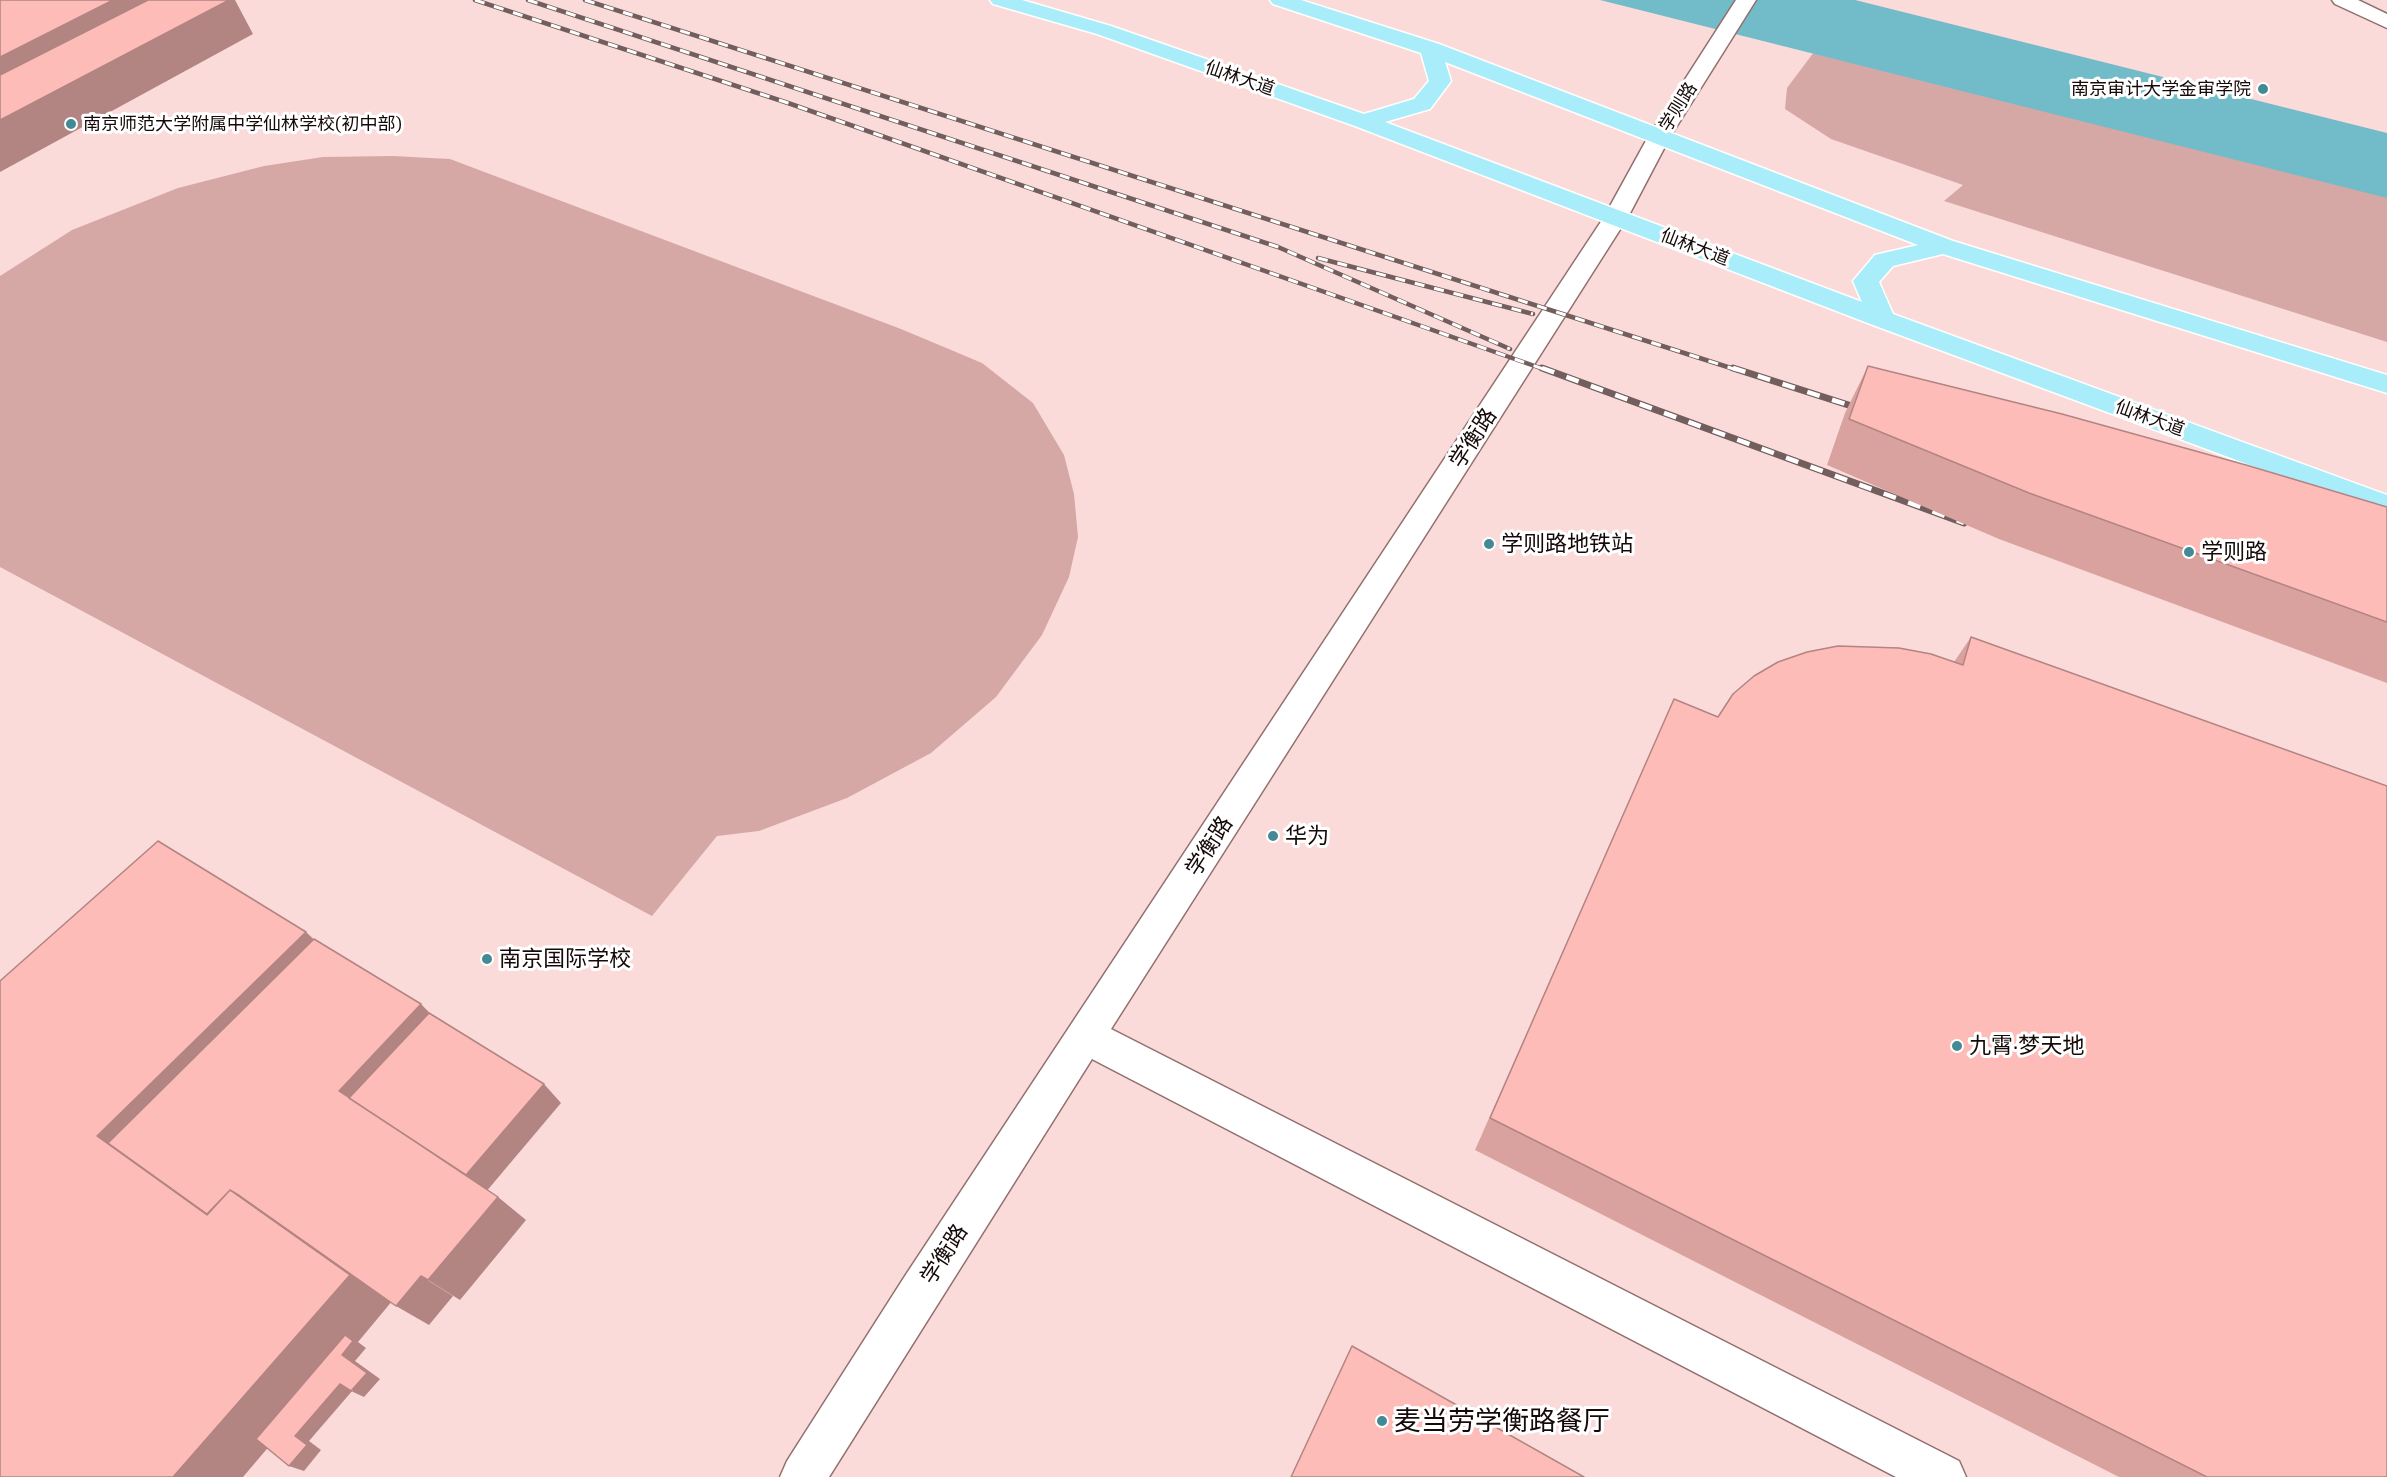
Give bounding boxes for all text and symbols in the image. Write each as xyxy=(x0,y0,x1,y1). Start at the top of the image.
street label: 仙林大道 xyxy=(1202,56,1278,100)
street label: 学则路 xyxy=(1655,78,1701,136)
place label: 南京审计大学金审学院 xyxy=(2071,78,2251,100)
marker: 南京审计大学金审学院 xyxy=(2256,82,2270,96)
place label: 南京师范大学附属中学仙林学校(初中部) xyxy=(83,113,402,135)
marker: 南京师范大学附属中学仙林学校(初中部) xyxy=(64,117,78,131)
street label: 仙林大道 xyxy=(1658,224,1732,270)
street label: 仙林大道 xyxy=(2112,396,2188,440)
street label: 学衡路 xyxy=(1444,403,1502,473)
place label: 学则路地铁站 xyxy=(1501,531,1633,557)
marker: 学则路地铁站 xyxy=(1482,537,1496,551)
place label: 学则路 xyxy=(2201,539,2267,565)
marker: 学则路 xyxy=(2182,545,2196,559)
street label: 学衡路 xyxy=(1180,811,1238,881)
place label: 华为 xyxy=(1285,823,1329,849)
marker: 华为 xyxy=(1266,829,1280,843)
place label: 南京国际学校 xyxy=(499,946,631,972)
marker: 南京国际学校 xyxy=(480,952,494,966)
place label: 九霄·梦天地 xyxy=(1969,1033,2084,1059)
marker: 九霄·梦天地 xyxy=(1950,1039,1964,1053)
street label: 学衡路 xyxy=(915,1219,973,1289)
place label: 麦当劳学衡路餐厅 xyxy=(1394,1405,1610,1437)
marker: 麦当劳学衡路餐厅 xyxy=(1375,1414,1389,1428)

